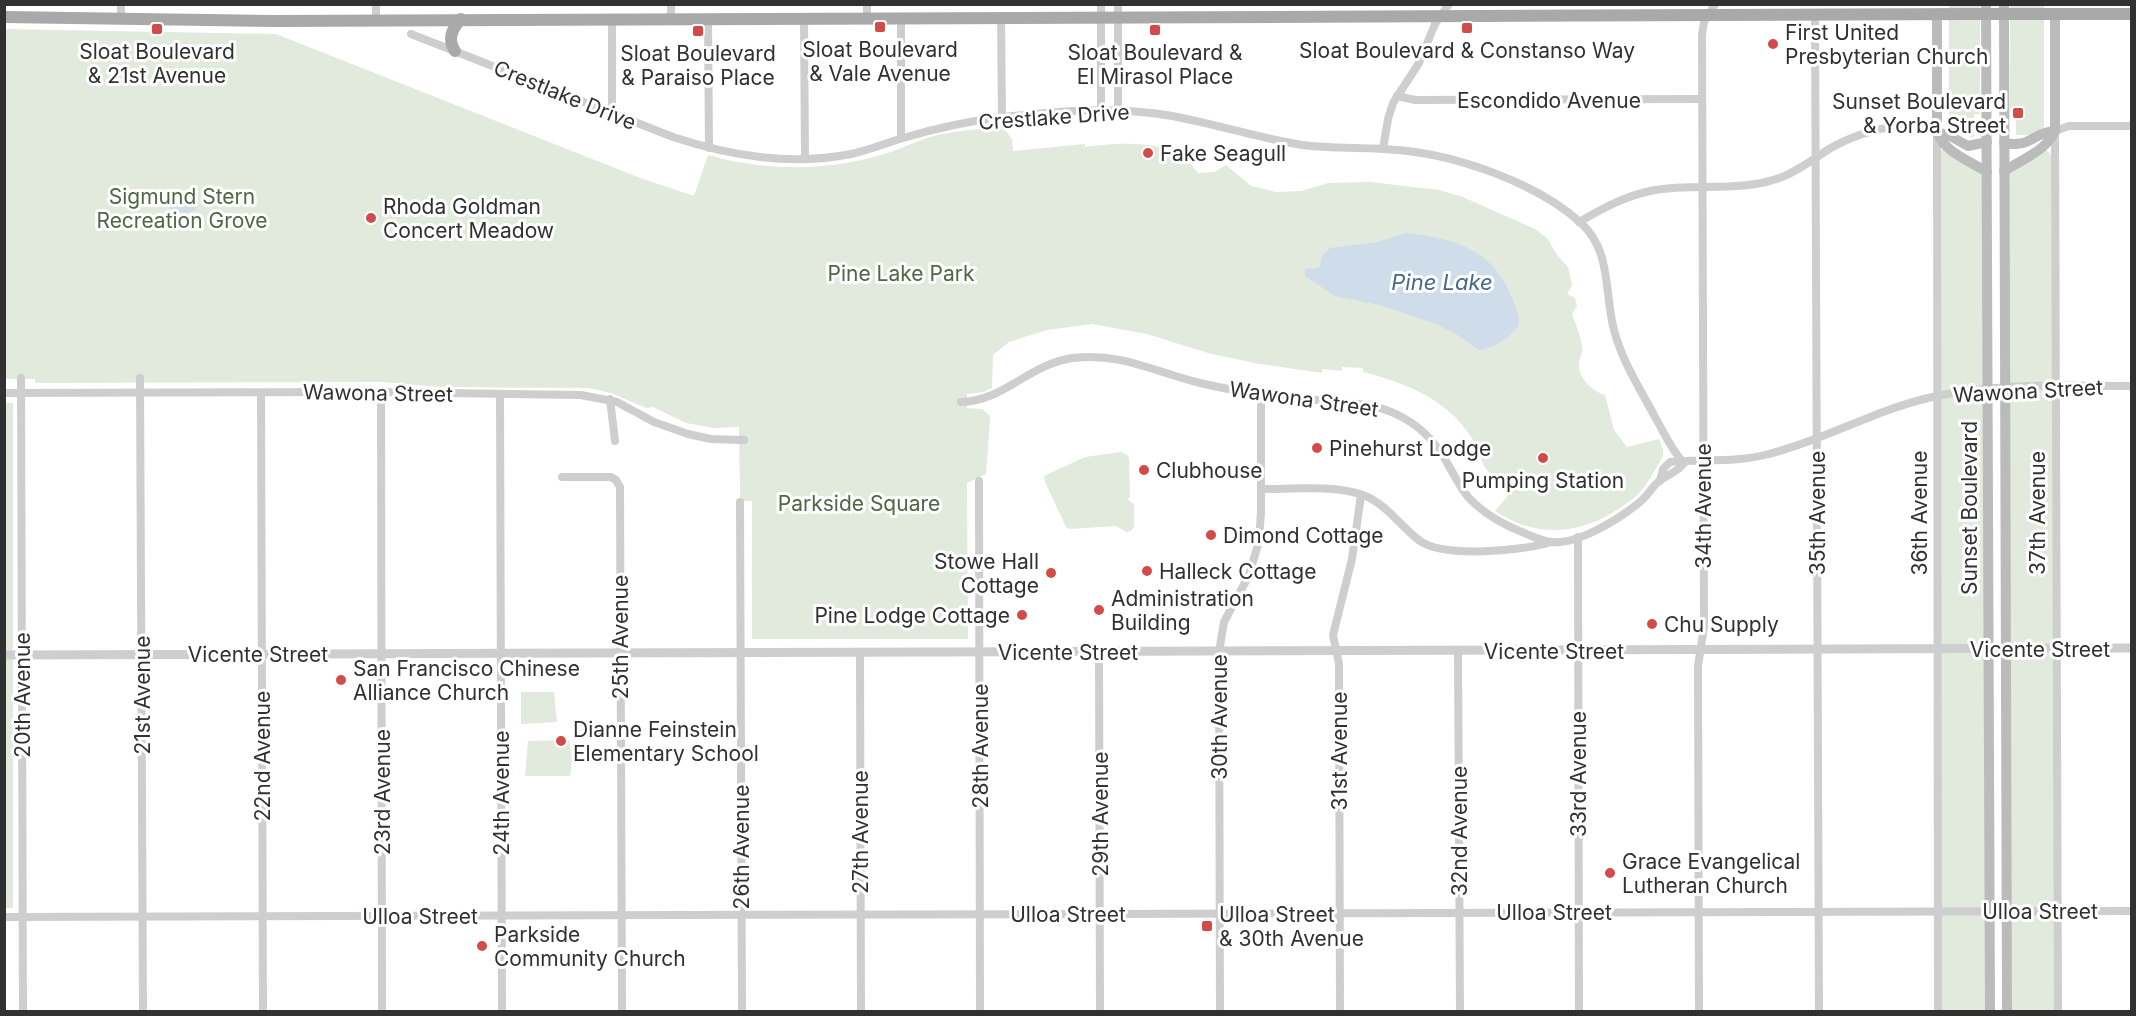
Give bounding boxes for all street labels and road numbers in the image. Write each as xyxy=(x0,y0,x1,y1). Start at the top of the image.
street label: Crestlake Drive xyxy=(490,55,640,135)
street label: Escondido Avenue xyxy=(1457,88,1641,113)
street label: Crestlake Drive xyxy=(978,99,1130,135)
street label: Wawona Street xyxy=(1952,375,2104,407)
street label: Wawona Street xyxy=(1228,376,1380,422)
street label: Wawona Street xyxy=(303,379,453,407)
street label: Sunset Boulevard xyxy=(1957,421,1982,595)
street label: 34th Avenue xyxy=(1691,443,1716,569)
street label: 35th Avenue xyxy=(1805,451,1830,575)
street label: 36th Avenue xyxy=(1907,451,1932,575)
street label: 37th Avenue xyxy=(2025,451,2050,575)
street label: 25th Avenue xyxy=(608,575,633,699)
street label: 20th Avenue xyxy=(10,632,35,758)
street label: 21st Avenue xyxy=(130,636,155,754)
street label: Vicente Street xyxy=(1970,637,2110,662)
street label: Vicente Street xyxy=(1484,639,1624,664)
street label: Vicente Street xyxy=(998,640,1138,665)
street label: Vicente Street xyxy=(188,642,328,667)
street label: 30th Avenue xyxy=(1207,654,1232,780)
street label: 28th Avenue xyxy=(968,684,993,808)
street label: 22nd Avenue xyxy=(250,691,275,821)
street label: 31st Avenue xyxy=(1327,691,1352,811)
street label: 33rd Avenue xyxy=(1566,711,1591,837)
street label: 23rd Avenue xyxy=(370,729,395,855)
street label: 24th Avenue xyxy=(489,730,514,856)
street label: 29th Avenue xyxy=(1088,751,1113,877)
street label: 32nd Avenue xyxy=(1447,766,1472,896)
street label: 27th Avenue xyxy=(848,770,873,894)
street label: 26th Avenue xyxy=(729,785,754,909)
street label: Ulloa Street xyxy=(1982,899,2098,924)
street label: Ulloa Street xyxy=(1496,900,1612,925)
street label: Ulloa Street xyxy=(1010,902,1126,927)
street label: Ulloa Street xyxy=(362,904,478,929)

